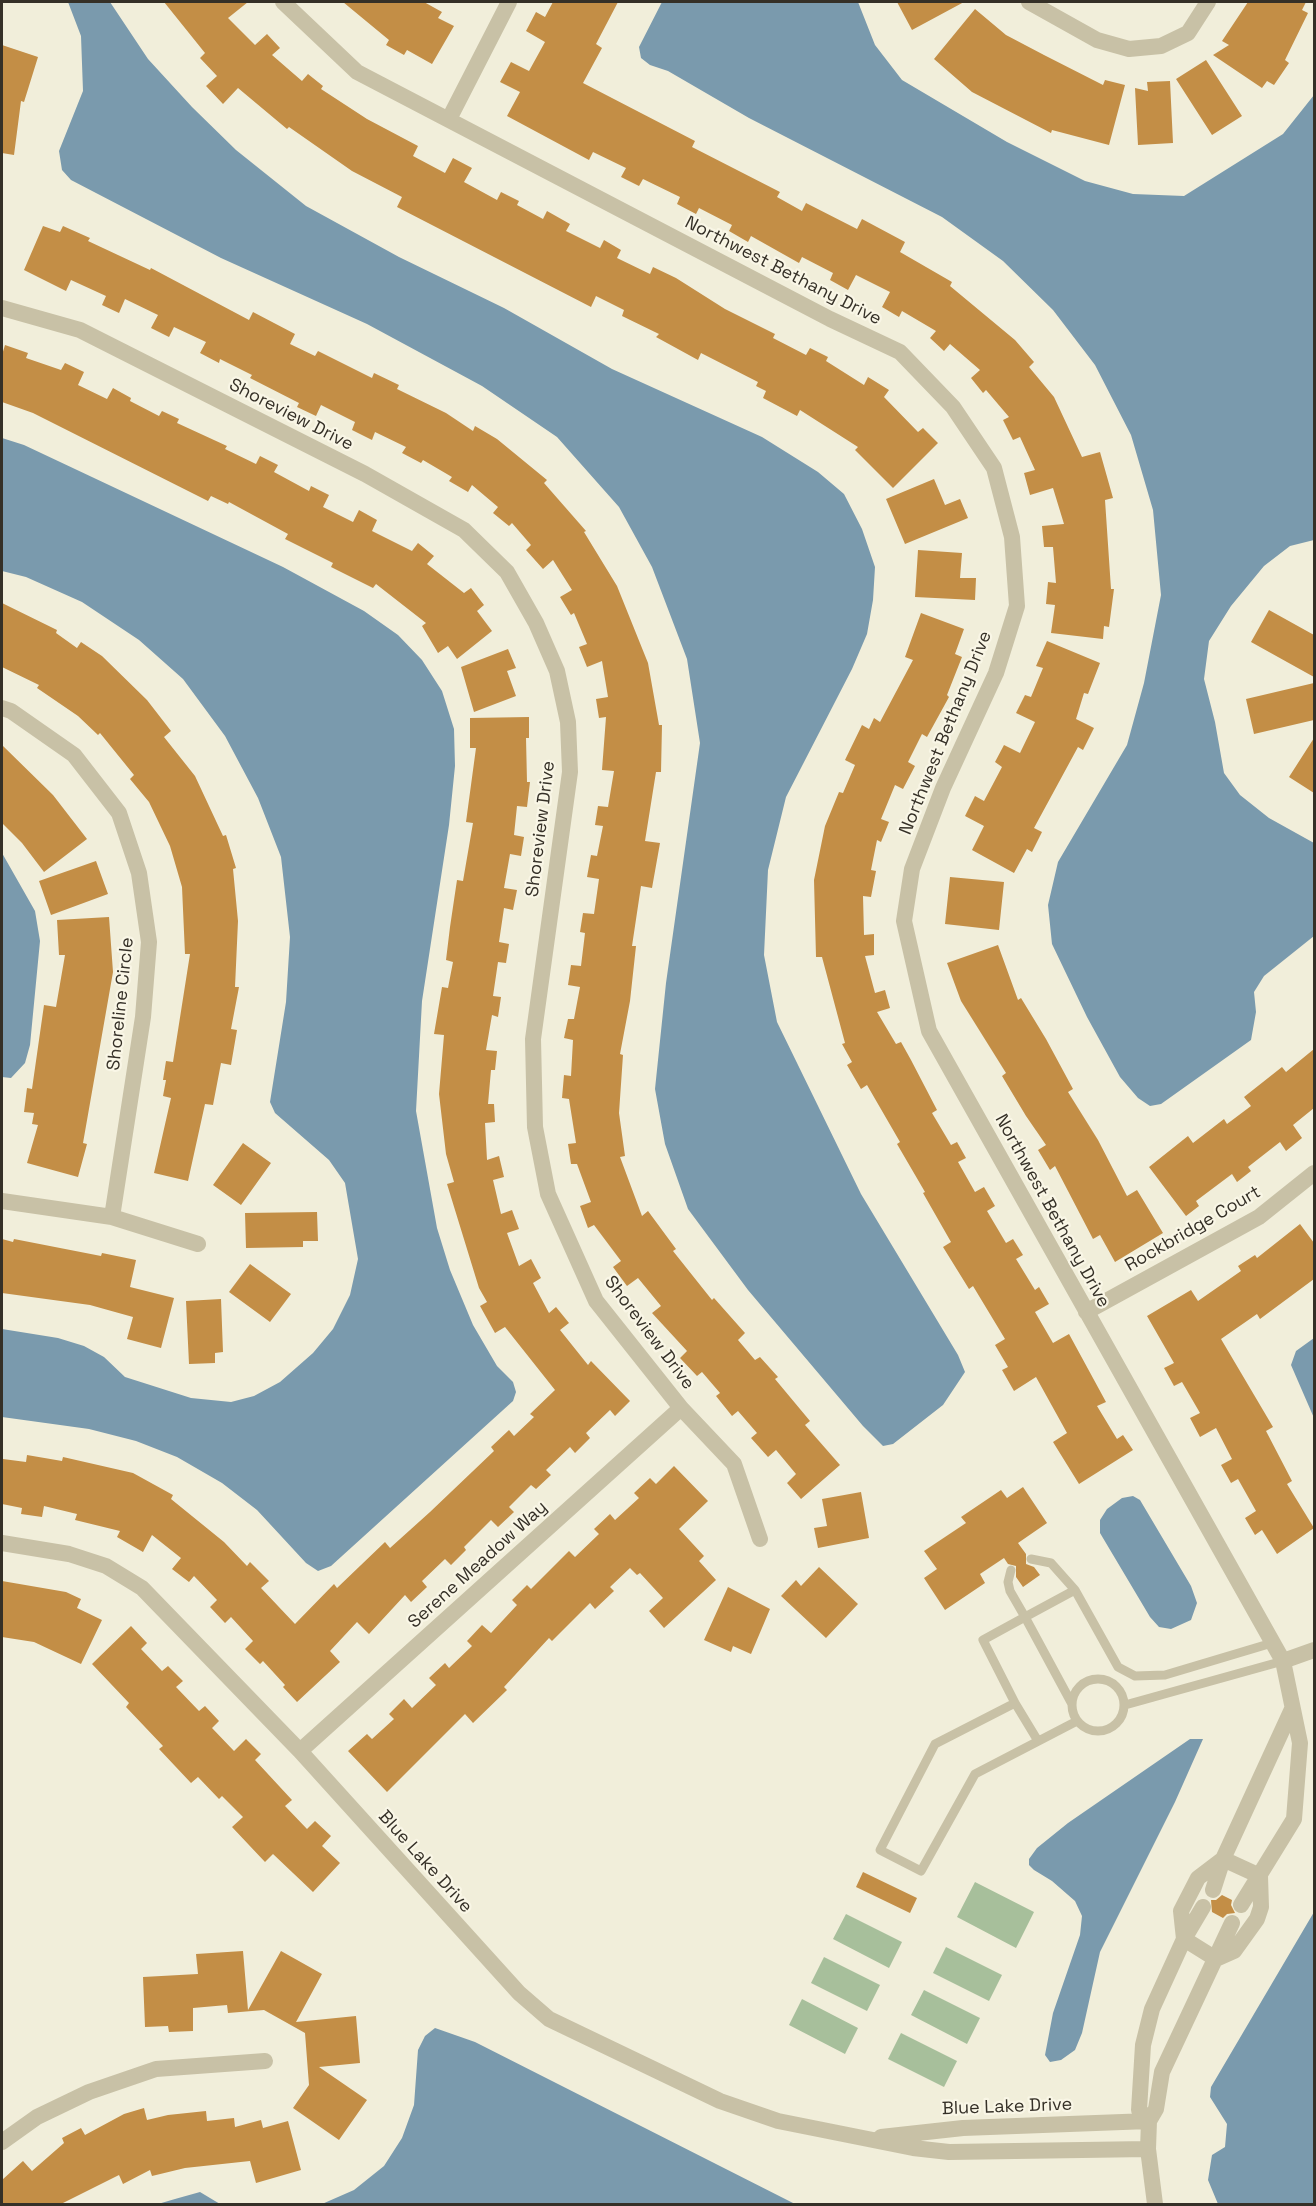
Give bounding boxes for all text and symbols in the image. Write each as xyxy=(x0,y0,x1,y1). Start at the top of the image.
street label: Northwest Bethany Drive xyxy=(681,212,885,330)
street label: Shoreview Drive xyxy=(225,374,357,456)
street label: Northwest Bethany Drive xyxy=(895,628,997,838)
street label: Shoreview Drive xyxy=(522,760,560,898)
street label: Shoreline Circle xyxy=(103,936,139,1072)
street label: Northwest Bethany Drive xyxy=(990,1111,1114,1311)
street label: Rockbridge Court xyxy=(1121,1181,1265,1277)
street label: Shoreview Drive xyxy=(599,1272,699,1394)
street label: Serene Meadow Way xyxy=(404,1497,552,1633)
street label: Blue Lake Drive xyxy=(373,1806,477,1918)
street label: Blue Lake Drive xyxy=(941,2094,1073,2120)

